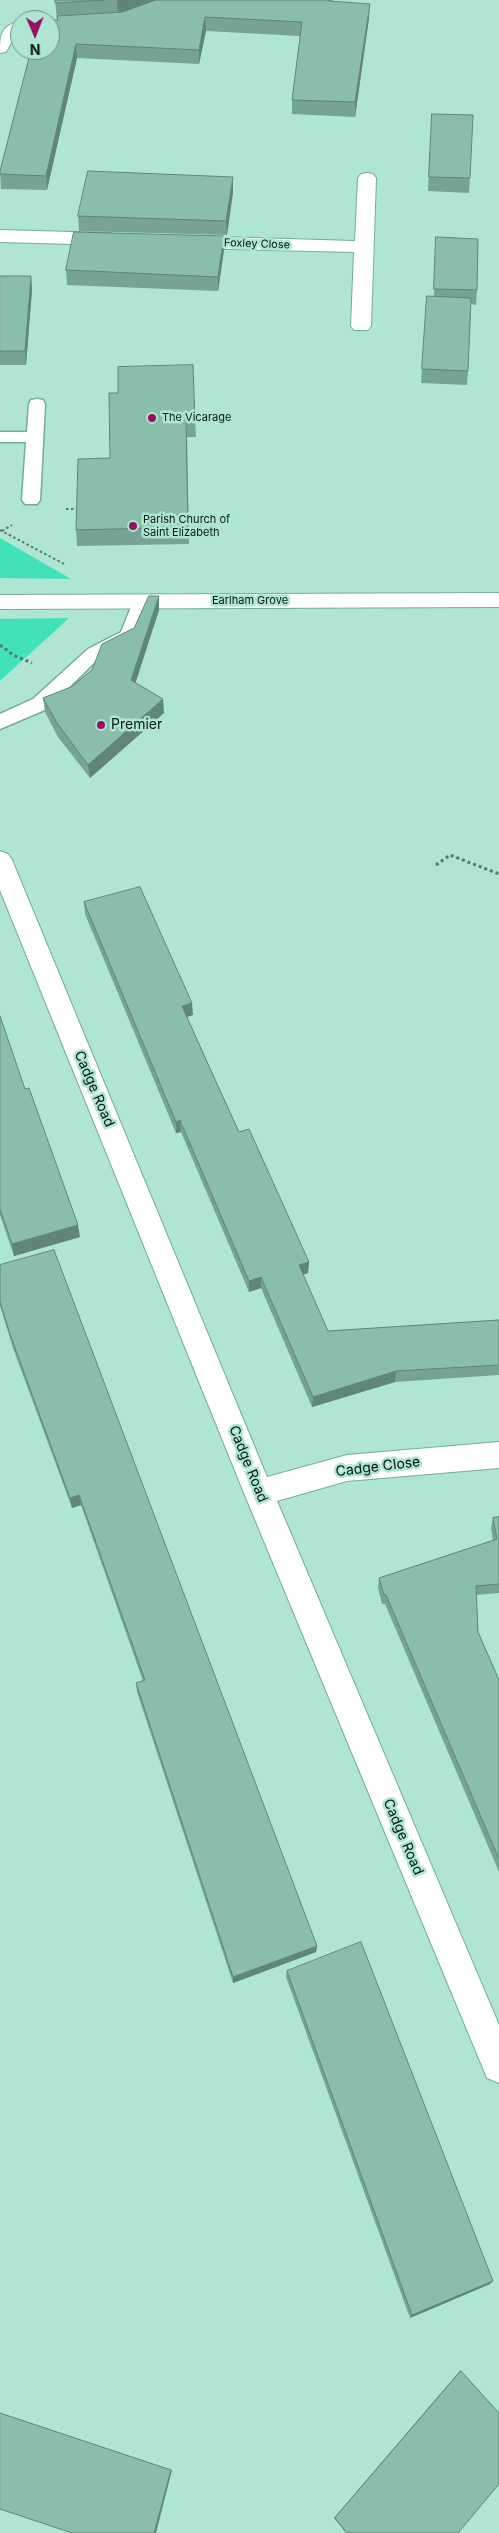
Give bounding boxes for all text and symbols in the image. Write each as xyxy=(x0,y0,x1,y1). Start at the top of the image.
north arrow xyxy=(10,10,60,60)
text: N xyxy=(30,41,41,58)
street label: Foxley Close xyxy=(224,236,290,252)
place label: The Vicarage xyxy=(162,411,231,425)
marker: The Vicarage xyxy=(146,412,158,424)
place label: Parish Church of Saint Elizabeth xyxy=(143,513,230,539)
marker: Parish Church of Saint Elizabeth xyxy=(127,520,139,532)
street label: Earlham Grove xyxy=(212,594,288,608)
place label: Premier xyxy=(111,717,162,733)
marker: Premier xyxy=(95,719,107,731)
street label: Cadge Road xyxy=(70,1048,118,1130)
street label: Cadge Road xyxy=(225,1423,271,1505)
street label: Cadge Close xyxy=(335,1453,421,1481)
street label: Cadge Road xyxy=(379,1796,427,1878)

